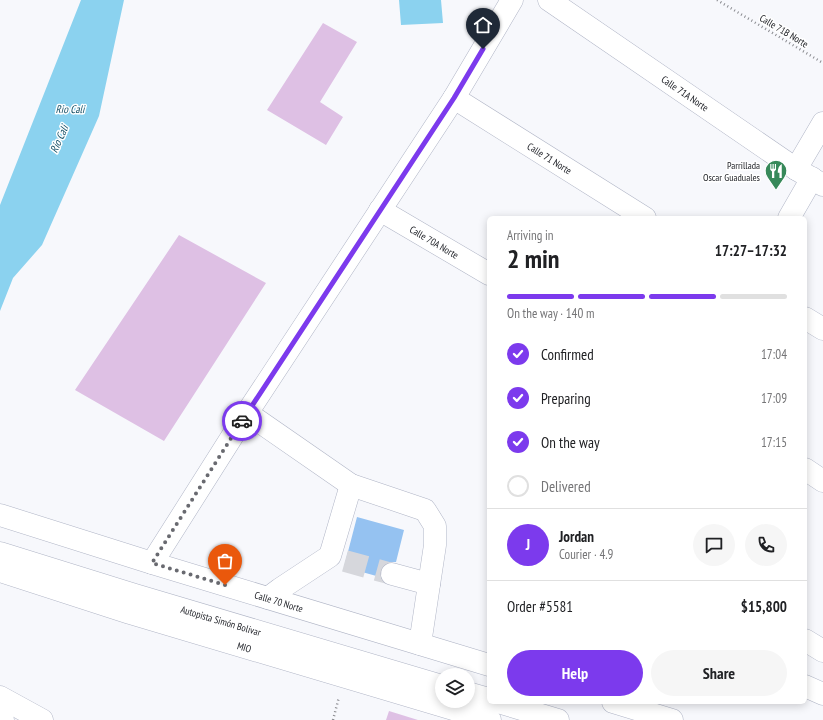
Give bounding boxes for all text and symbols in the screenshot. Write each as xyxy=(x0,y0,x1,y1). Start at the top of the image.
pin xyxy=(466,8,500,49)
street label: Calle 71B Norte xyxy=(757,11,811,51)
icon: home xyxy=(472,14,494,36)
street label: Calle 71A Norte xyxy=(659,72,711,114)
water label: Rio Cali xyxy=(56,102,86,116)
water label: Río Cali xyxy=(47,121,72,155)
street label: Calle 71 Norte xyxy=(525,139,574,177)
restaurant icon: Parrillada Oscar Guaduales xyxy=(763,158,789,191)
place label: Parrillada Oscar Guaduales xyxy=(703,159,761,184)
street label: Calle 70A Norte xyxy=(408,223,461,261)
text: Arriving in xyxy=(507,227,554,244)
text: 17:27–17:32 xyxy=(715,241,787,260)
text: 2 min xyxy=(507,242,560,275)
text: On the way · 140 m xyxy=(507,305,594,322)
icon: check xyxy=(507,343,529,365)
text: Confirmed xyxy=(541,345,594,364)
text: 17:04 xyxy=(761,346,787,363)
icon: check xyxy=(507,387,529,409)
text: Preparing xyxy=(541,389,591,408)
text: 17:09 xyxy=(761,390,787,407)
courier xyxy=(222,401,262,441)
icon: car xyxy=(231,410,253,432)
icon: check xyxy=(507,431,529,453)
text: On the way xyxy=(541,433,600,452)
text: 17:15 xyxy=(761,434,787,451)
text: Delivered xyxy=(541,477,591,496)
button: chat xyxy=(693,524,735,566)
button: phone xyxy=(745,524,787,566)
text: Jordan xyxy=(559,527,594,546)
text: J xyxy=(526,535,530,554)
pin xyxy=(208,544,242,585)
text: Courier · 4.9 xyxy=(559,546,613,563)
icon: bag xyxy=(214,550,236,572)
street label: Calle 70 Norte xyxy=(253,588,305,615)
text: Order #5581 xyxy=(507,597,573,616)
text: $15,800 xyxy=(741,597,787,616)
street label: Autopista Simón Bolívar xyxy=(179,602,263,639)
street label: MIO xyxy=(236,639,254,655)
button: Help xyxy=(507,650,643,696)
button: Share xyxy=(651,650,787,696)
map controls xyxy=(435,668,475,708)
button: layers xyxy=(435,668,475,708)

